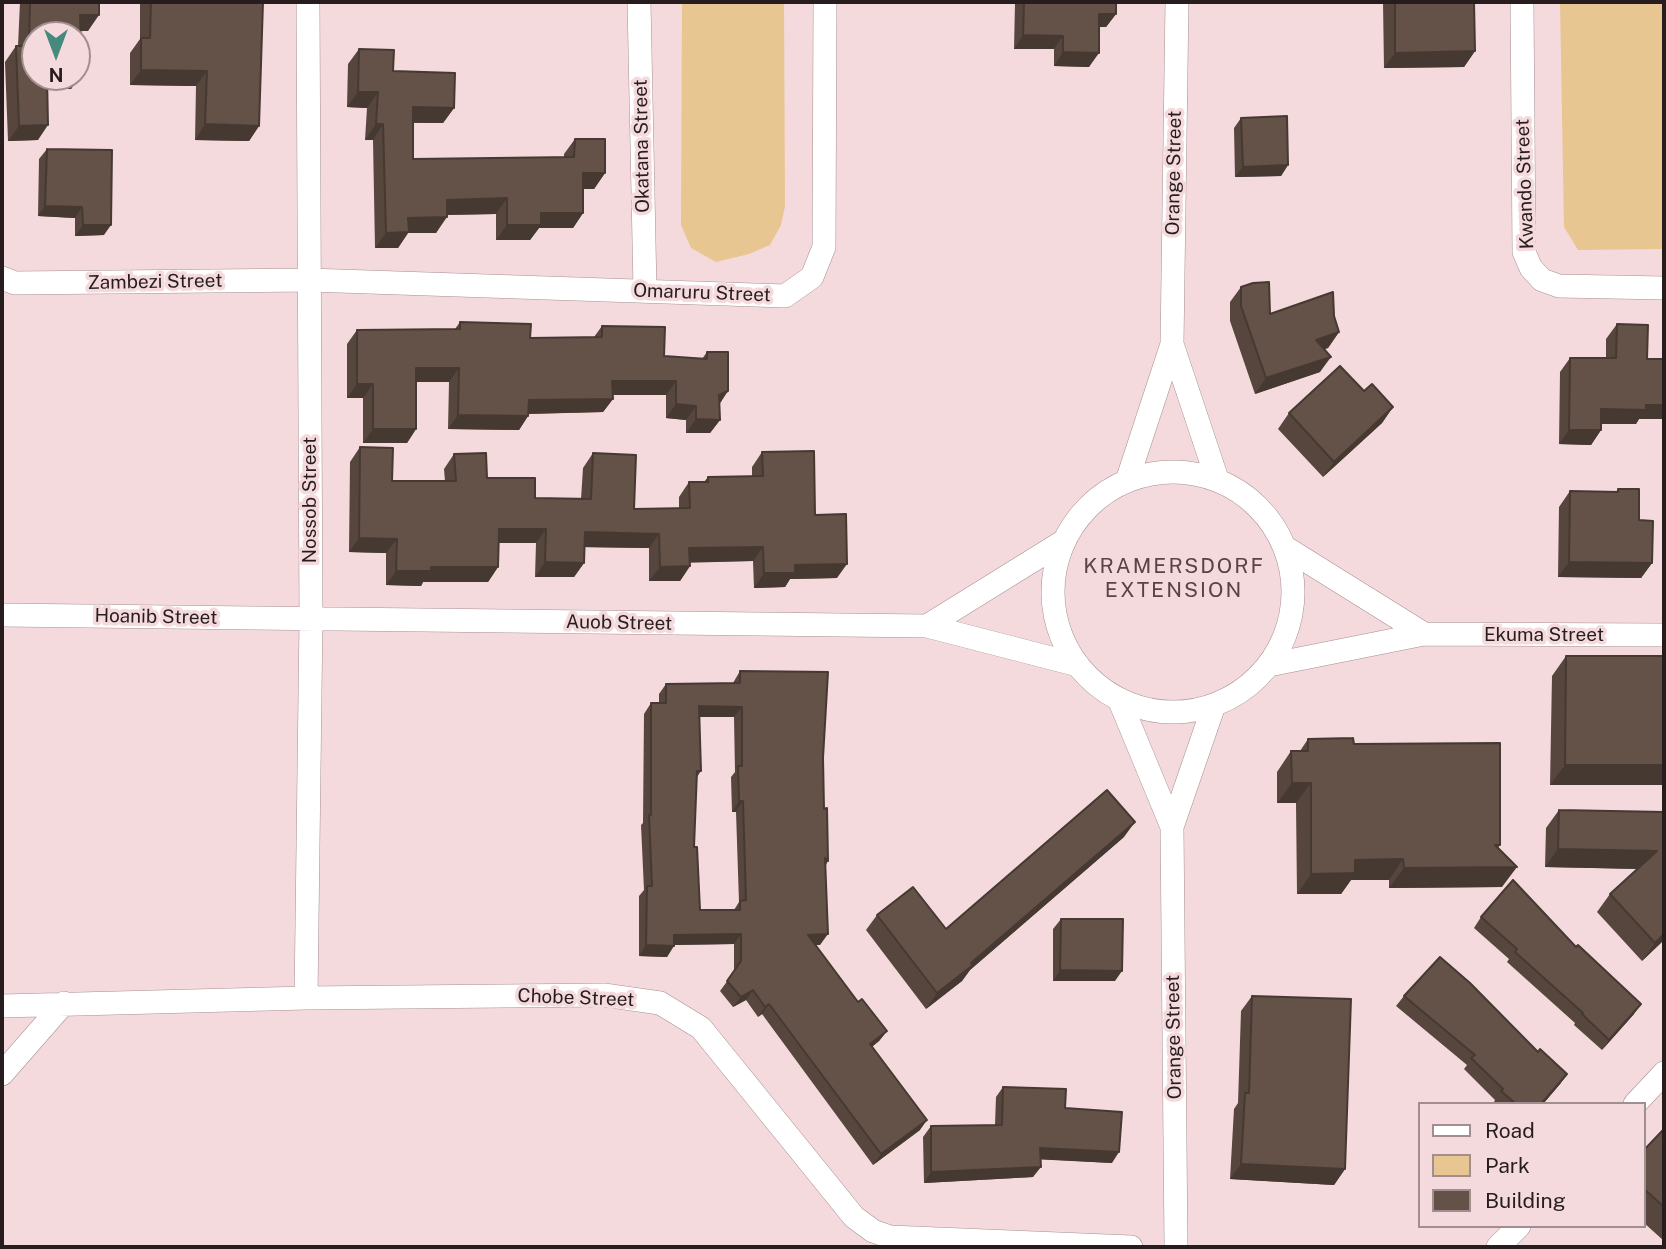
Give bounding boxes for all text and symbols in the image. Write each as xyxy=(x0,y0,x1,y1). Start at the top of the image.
north arrow xyxy=(21,21,91,91)
text: N xyxy=(49,64,63,86)
street label: Okatana Street xyxy=(629,79,655,213)
street label: Orange Street xyxy=(1162,110,1186,236)
street label: Kwando Street xyxy=(1511,118,1539,250)
street label: Zambezi Street xyxy=(87,269,223,295)
street label: Omaruru Street xyxy=(633,279,771,307)
street label: Nossob Street xyxy=(299,437,321,563)
district label: KRAMERSDORF EXTENSION xyxy=(1085,554,1263,604)
street label: Hoanib Street xyxy=(94,605,218,629)
street label: Auob Street xyxy=(566,611,672,635)
street label: Ekuma Street xyxy=(1484,624,1604,646)
street label: Orange Street xyxy=(1162,974,1186,1100)
street label: Chobe Street xyxy=(517,985,635,1011)
legend xyxy=(1418,1102,1645,1228)
text: Road xyxy=(1485,1118,1535,1143)
text: Park xyxy=(1485,1153,1530,1178)
text: Building xyxy=(1485,1188,1566,1213)

